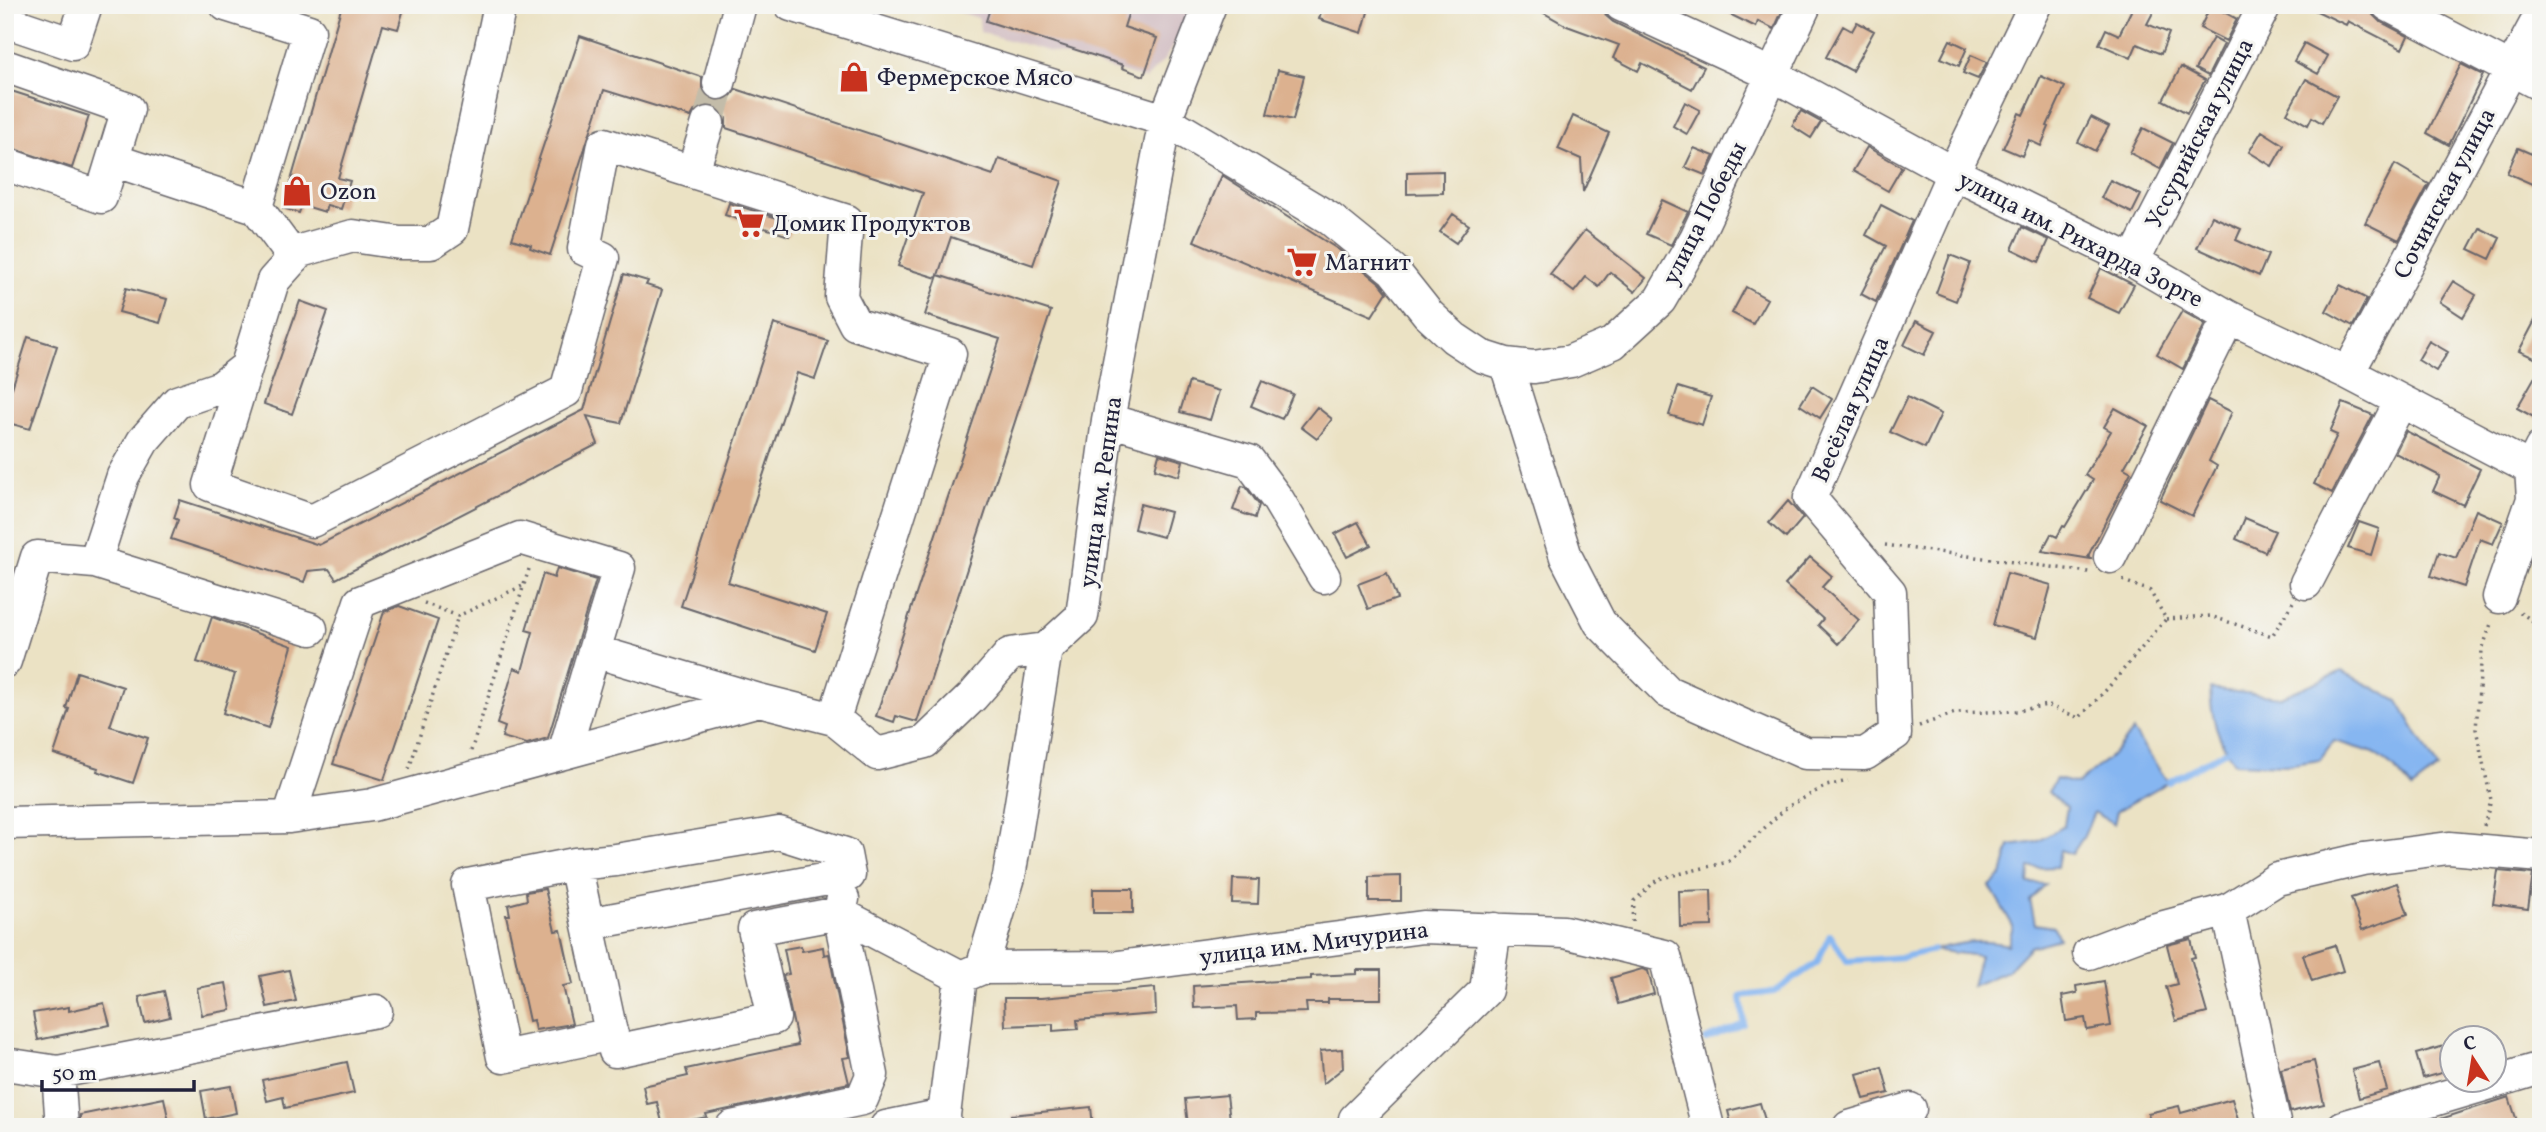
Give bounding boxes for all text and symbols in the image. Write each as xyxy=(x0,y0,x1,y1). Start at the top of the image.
street label: Уссурийская улица xyxy=(2138,33,2264,235)
shop icon: Фермерское Мясо xyxy=(837,60,871,94)
place label: Фермерское Мясо xyxy=(877,62,1073,96)
street label: Сочинская улица xyxy=(2386,102,2505,286)
street label: улица Победы xyxy=(1655,136,1757,291)
street label: улица им. Рихарда Зорге xyxy=(1951,164,2209,318)
shop icon: Ozon xyxy=(280,174,314,208)
place label: Ozon xyxy=(320,176,377,210)
supermarket icon: Домик Продуктов xyxy=(732,206,766,240)
place label: Домик Продуктов xyxy=(772,208,971,242)
supermarket icon: Магнит xyxy=(1285,245,1319,279)
place label: Магнит xyxy=(1325,247,1411,281)
street label: Весёлая улица xyxy=(1804,331,1899,488)
street label: улица им. Репина xyxy=(1072,394,1132,590)
street label: улица им. Мичурина xyxy=(1198,914,1431,976)
north arrow xyxy=(2438,1024,2508,1094)
text: С xyxy=(2461,1030,2479,1058)
scale bar xyxy=(42,1048,194,1092)
text: 50 m xyxy=(52,1060,97,1089)

